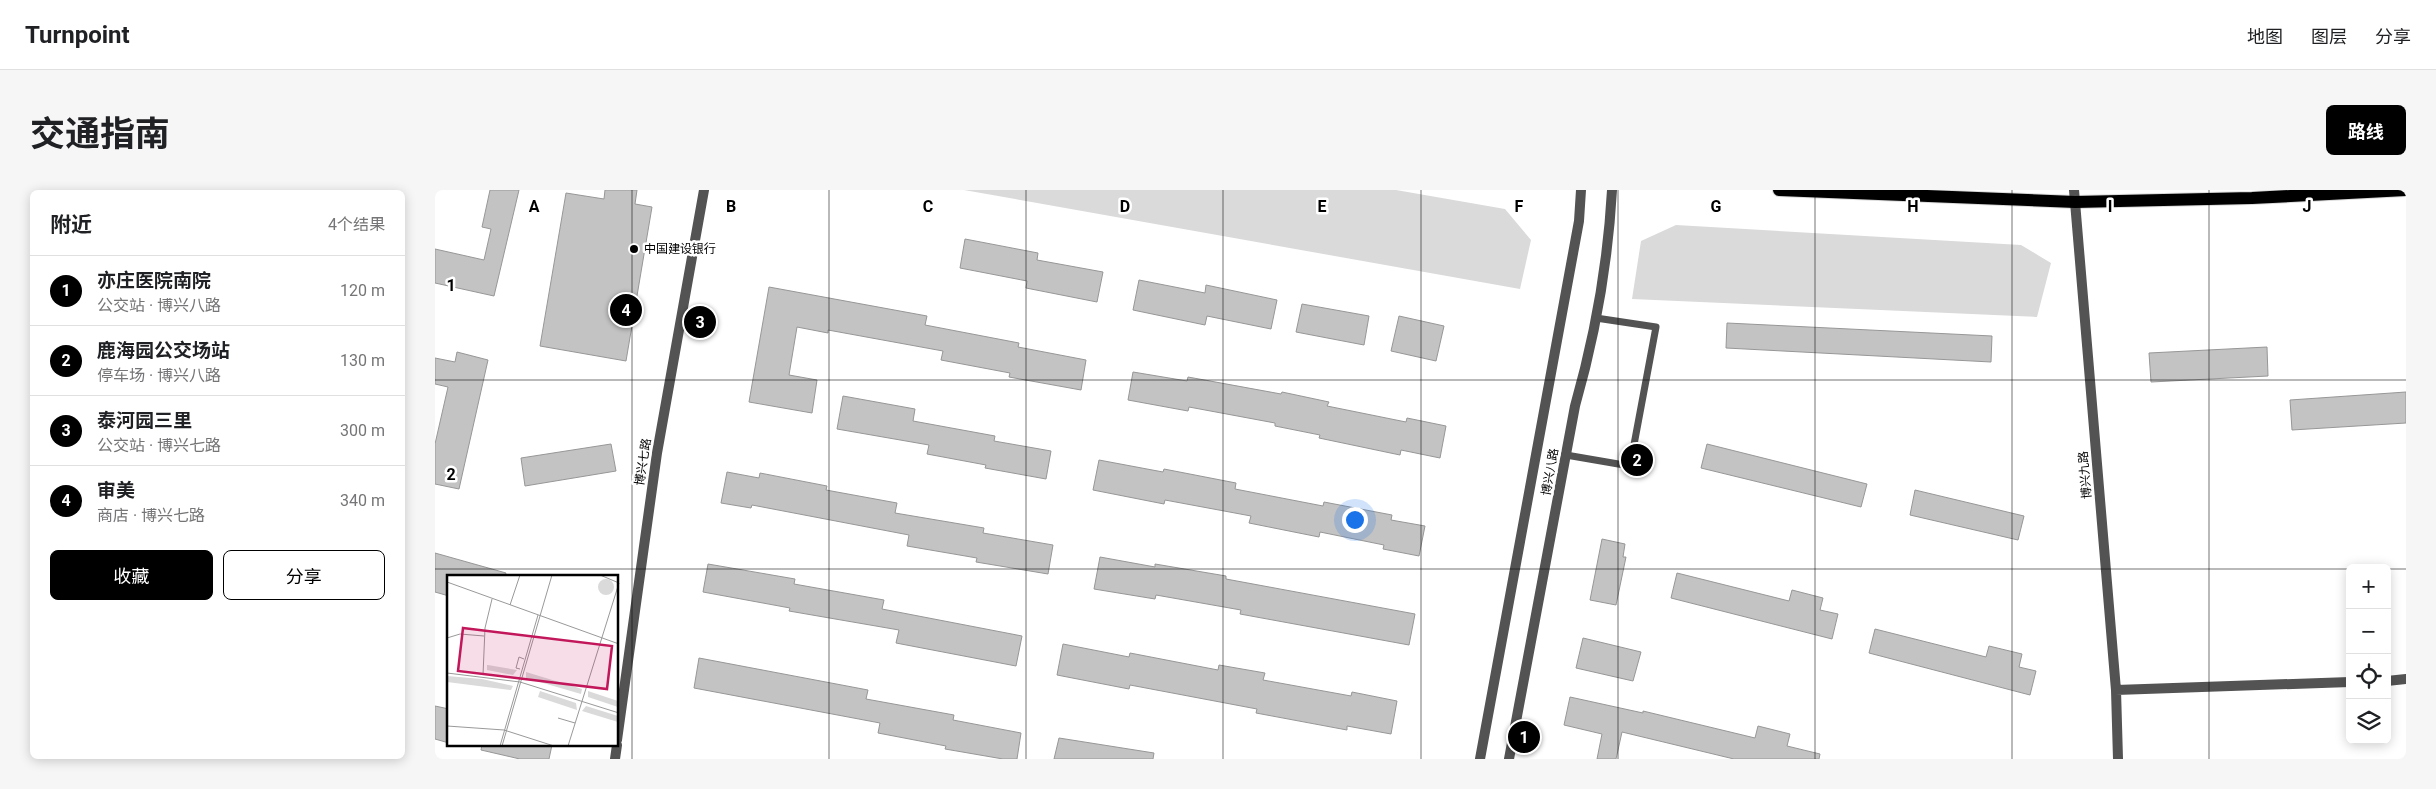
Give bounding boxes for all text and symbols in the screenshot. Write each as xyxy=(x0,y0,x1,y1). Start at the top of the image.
text: Turnpoint xyxy=(25,21,130,49)
text: 地图 xyxy=(2247,26,2283,47)
text: 图层 xyxy=(2311,26,2347,47)
text: 分享 xyxy=(2375,26,2411,47)
button: 路线 xyxy=(2326,105,2406,155)
text: 交通指南 xyxy=(30,114,170,155)
text: A xyxy=(529,197,540,216)
text: B xyxy=(726,197,736,216)
text: C xyxy=(923,197,933,216)
text: D xyxy=(1120,197,1130,216)
text: E xyxy=(1318,197,1327,216)
text: F xyxy=(1515,197,1524,216)
text: G xyxy=(1711,197,1722,216)
text: H xyxy=(1907,197,1919,216)
text: I xyxy=(2108,197,2112,216)
text: J xyxy=(2303,197,2311,216)
text: 附近 xyxy=(50,213,92,237)
text: 4个结果 xyxy=(328,215,385,234)
place label: 中国建设银行 xyxy=(644,242,716,256)
marker: 中国建设银行 xyxy=(628,243,640,255)
text: 亦庄医院南院 xyxy=(97,269,211,292)
text: 1 xyxy=(446,276,456,295)
text: 1 xyxy=(61,281,71,300)
text: 120 m xyxy=(340,281,385,300)
pin: 4 xyxy=(610,291,642,329)
text: 公交站 · 博兴八路 xyxy=(97,296,221,315)
pin: 3 xyxy=(684,303,716,341)
text: 鹿海园公交场站 xyxy=(97,339,230,362)
text: 2 xyxy=(61,351,71,370)
text: 130 m xyxy=(340,351,385,370)
text: 停车场 · 博兴八路 xyxy=(97,366,221,385)
text: 泰河园三里 xyxy=(97,409,192,432)
text: 3 xyxy=(61,421,71,440)
text: 300 m xyxy=(340,421,385,440)
text: 公交站 · 博兴七路 xyxy=(97,436,221,455)
street label: 博兴七路 xyxy=(632,437,654,487)
pin: 2 xyxy=(1621,441,1653,479)
street label: 博兴八路 xyxy=(1539,447,1561,497)
street label: 博兴九路 xyxy=(2076,450,2094,500)
text: 2 xyxy=(446,465,456,484)
text: 审美 xyxy=(97,479,135,502)
text: 4 xyxy=(61,491,71,510)
text: 340 m xyxy=(340,491,385,510)
text: 商店 · 博兴七路 xyxy=(97,506,205,525)
your location xyxy=(1342,507,1368,533)
button: 收藏 xyxy=(50,550,213,600)
button: 分享 xyxy=(223,550,385,600)
map controls xyxy=(2346,564,2391,744)
button: + xyxy=(2346,564,2391,609)
inset map xyxy=(447,575,619,746)
button: − xyxy=(2346,609,2391,654)
button: locate xyxy=(2346,654,2391,699)
button: layers xyxy=(2346,699,2391,744)
pin: 1 xyxy=(1508,718,1540,756)

